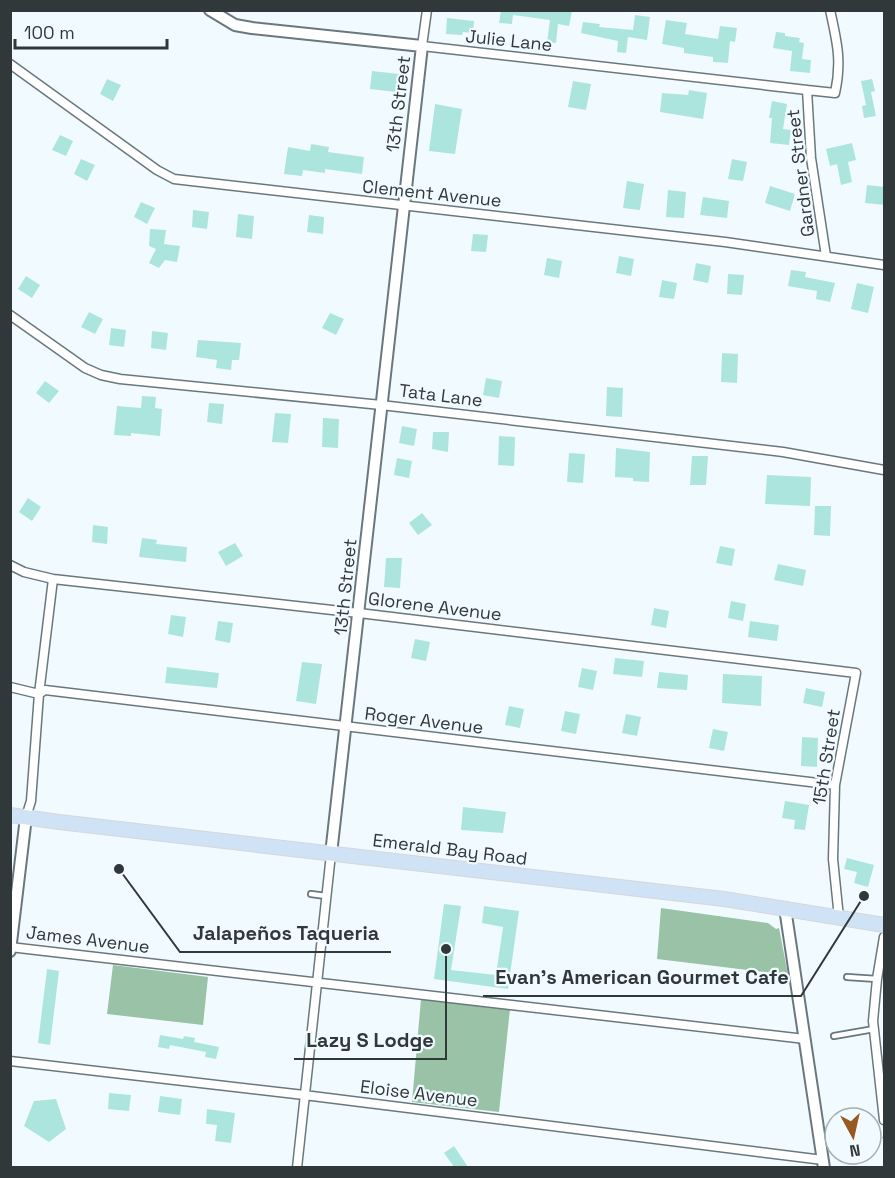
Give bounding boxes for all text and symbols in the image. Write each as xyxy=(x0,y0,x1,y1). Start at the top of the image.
scale bar xyxy=(15,12,166,50)
text: 100 m xyxy=(24,21,75,44)
street label: Julie Lane xyxy=(464,24,554,56)
street label: 13th Street xyxy=(381,54,415,154)
street label: Gardner Street xyxy=(781,108,819,238)
street label: Clement Avenue xyxy=(361,174,503,212)
street label: Tata Lane xyxy=(398,378,484,412)
street label: 13th Street xyxy=(328,537,362,637)
street label: Glorene Avenue xyxy=(367,586,503,626)
street label: Roger Avenue xyxy=(363,701,485,739)
street label: 15th Street xyxy=(807,707,845,807)
street label: Emerald Bay Road xyxy=(371,828,529,870)
callout: Jalapeños Taqueria xyxy=(180,914,391,952)
street label: James Avenue xyxy=(25,920,151,958)
text: Jalapeños Taqueria xyxy=(193,920,380,946)
callout: Evan's American Gourmet Cafe xyxy=(483,958,801,996)
text: Evan's American Gourmet Cafe xyxy=(495,964,789,990)
callout: Lazy S Lodge xyxy=(294,1021,446,1059)
text: Lazy S Lodge xyxy=(306,1027,434,1053)
street label: Eloise Avenue xyxy=(359,1074,479,1112)
north arrow xyxy=(823,1106,883,1166)
text: N xyxy=(848,1139,862,1162)

